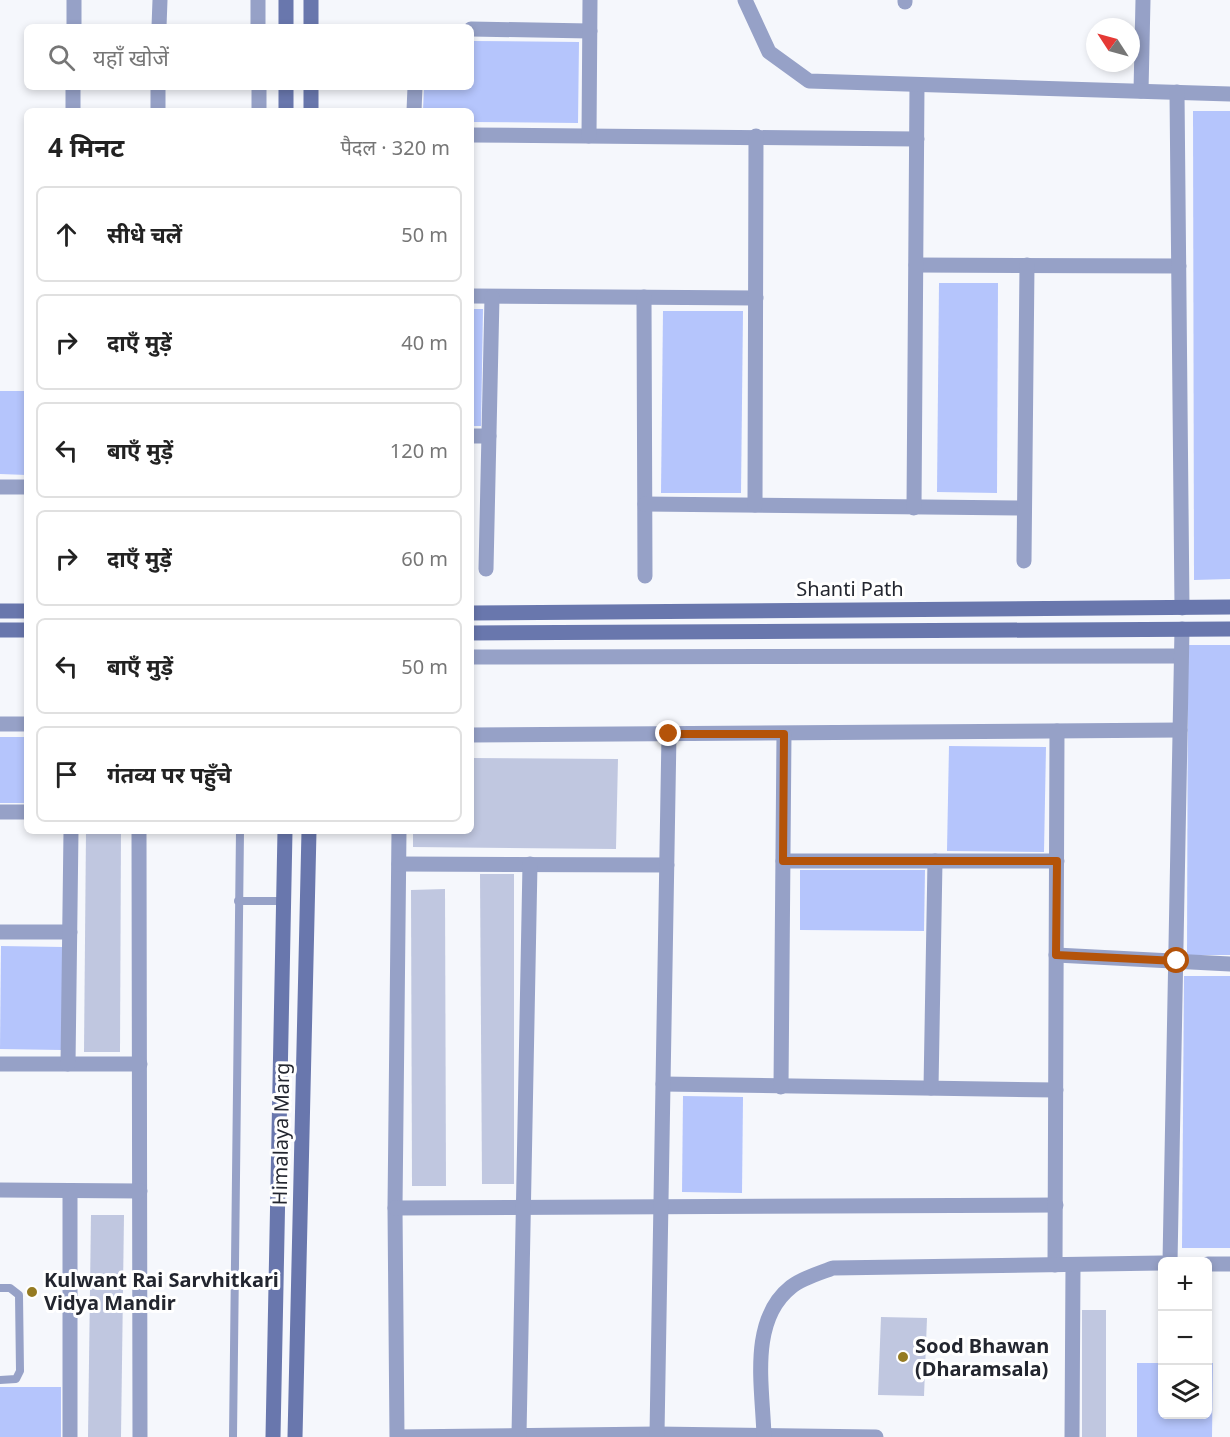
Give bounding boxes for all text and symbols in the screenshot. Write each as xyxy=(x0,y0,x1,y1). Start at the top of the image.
north arrow xyxy=(1086,18,1140,72)
search box xyxy=(24,24,474,90)
icon: search xyxy=(45,41,78,74)
text: यहाँ खोजें xyxy=(93,42,169,72)
text: 4 मिनट xyxy=(48,129,124,165)
text: पैदल · 320 m xyxy=(340,134,450,161)
icon: ahead xyxy=(50,218,83,251)
text: सीधे चलें xyxy=(107,219,182,249)
text: 50 m xyxy=(401,221,448,248)
icon: right xyxy=(50,326,83,359)
text: दाएँ मुड़ें xyxy=(107,327,172,357)
text: 40 m xyxy=(401,329,448,356)
icon: left xyxy=(50,434,83,467)
text: बाएँ मुड़ें xyxy=(107,435,173,465)
text: 120 m xyxy=(390,437,448,464)
icon: right xyxy=(50,542,83,575)
text: दाएँ मुड़ें xyxy=(107,543,172,573)
text: 60 m xyxy=(401,545,448,572)
street label: Shanti Path xyxy=(796,575,904,602)
icon: left xyxy=(50,650,83,683)
text: बाएँ मुड़ें xyxy=(107,651,173,681)
text: 50 m xyxy=(401,653,448,680)
route end xyxy=(655,720,681,746)
icon: arrive xyxy=(50,758,83,791)
text: गंतव्य पर पहुँचे xyxy=(107,759,232,789)
route start xyxy=(1163,947,1189,973)
street label: Himalaya Marg xyxy=(266,1062,295,1206)
map controls xyxy=(1158,1257,1212,1419)
button: + xyxy=(1158,1257,1212,1311)
place label: Kulwant Rai Sarvhitkari Vidya Mandir xyxy=(44,1266,279,1316)
marker: Kulwant Rai Sarvhitkari Vidya Mandir xyxy=(25,1285,39,1299)
button: − xyxy=(1158,1311,1212,1365)
place label: Sood Bhawan (Dharamsala) xyxy=(915,1332,1049,1382)
marker: Sood Bhawan (Dharamsala) xyxy=(896,1350,910,1364)
button: layers xyxy=(1158,1365,1212,1419)

